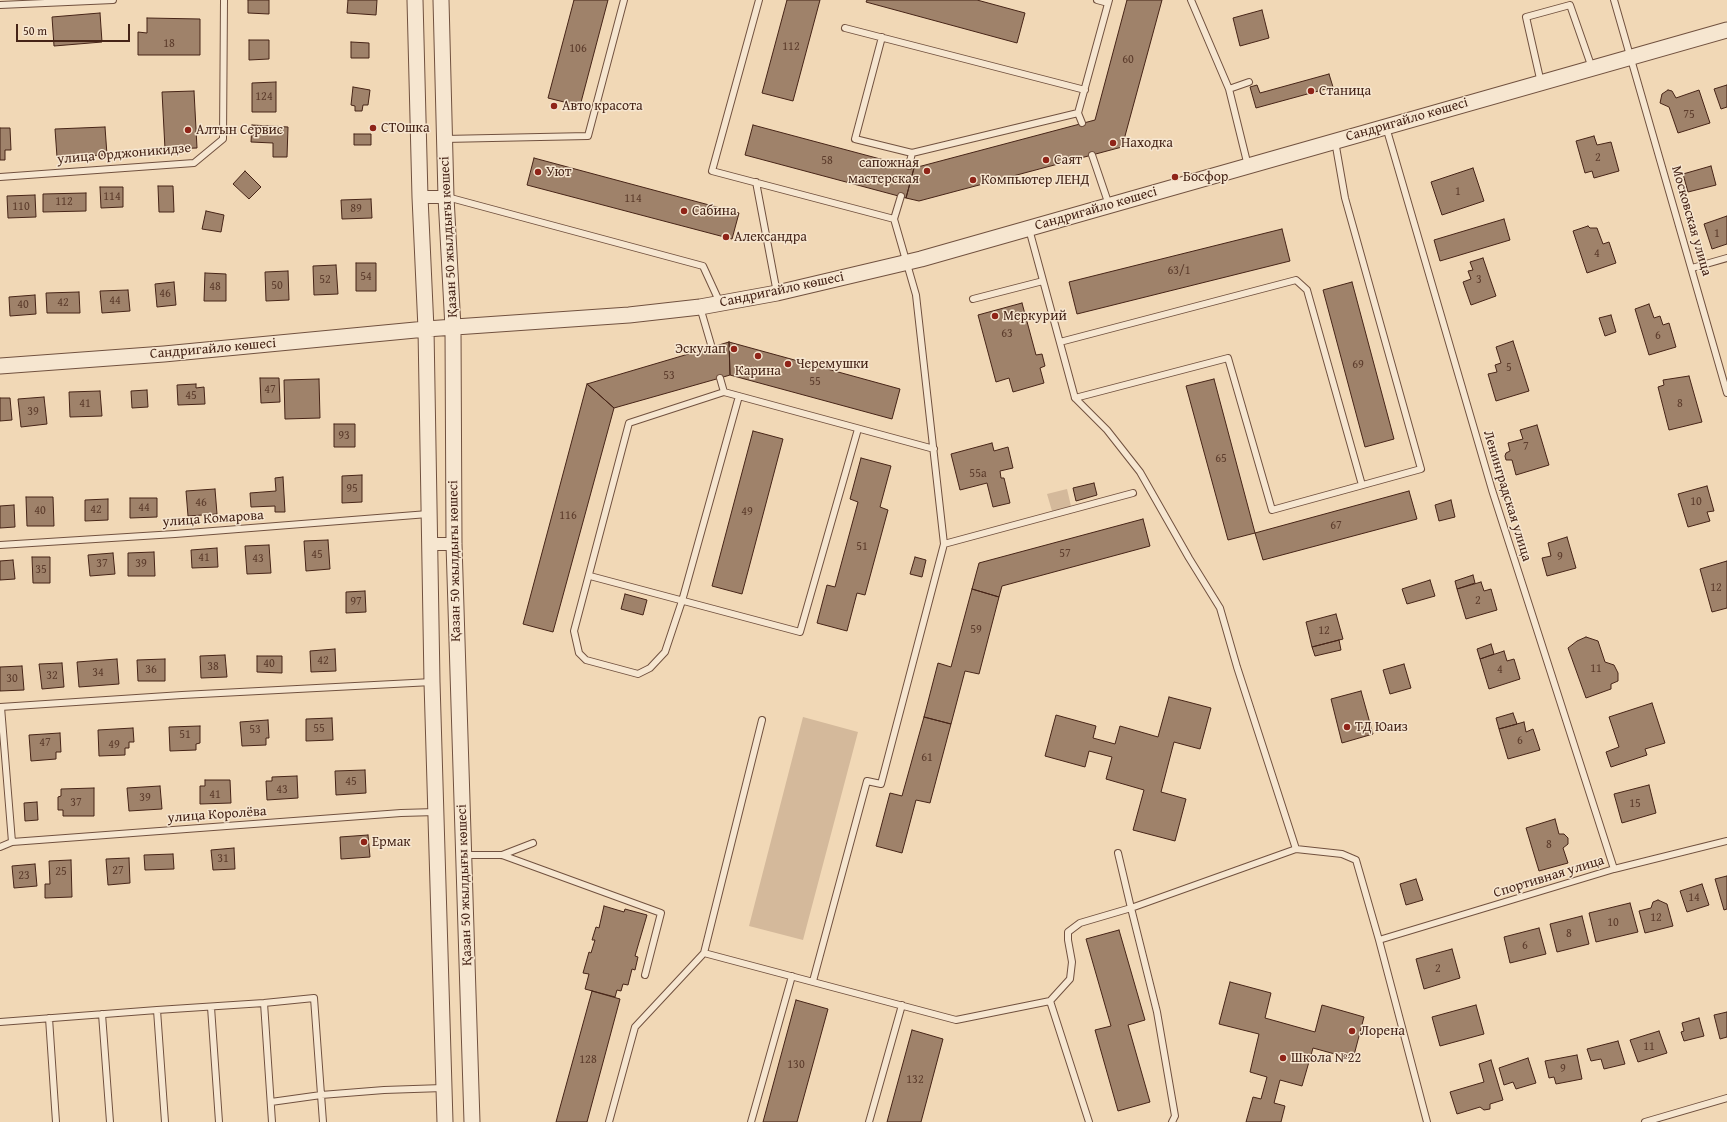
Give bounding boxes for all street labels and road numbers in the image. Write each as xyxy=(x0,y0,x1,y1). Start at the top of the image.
street label: Сандригайло көшесі xyxy=(1344,94,1470,146)
street label: улица Орджоникидзе xyxy=(56,140,192,168)
street label: Қазан 50 жылдығы көшесі xyxy=(436,156,462,318)
street label: Московская улица xyxy=(1667,164,1715,278)
street label: Сандригайло көшесі xyxy=(1033,183,1159,235)
street label: Сандригайло көшесі xyxy=(718,269,846,311)
street label: Сандригайло көшесі xyxy=(149,335,277,363)
street label: Ленинградская улица xyxy=(1479,429,1535,563)
street label: Қазан 50 жылдығы көшесі xyxy=(445,480,465,642)
street label: улица Комарова xyxy=(162,507,264,531)
street label: улица Королёва xyxy=(167,803,267,827)
street label: Қазан 50 жылдығы көшесі xyxy=(454,804,476,966)
street label: Спортивная улица xyxy=(1492,852,1606,902)

